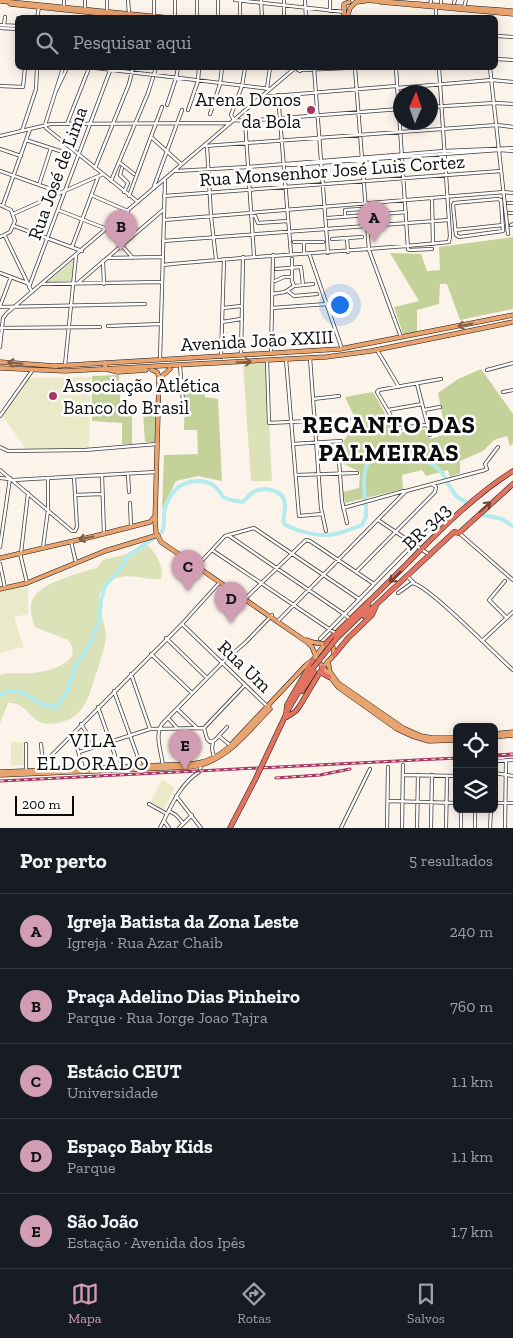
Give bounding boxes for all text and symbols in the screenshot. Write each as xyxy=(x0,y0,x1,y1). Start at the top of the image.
search box xyxy=(15,15,498,70)
icon: search xyxy=(33,29,61,57)
text: Pesquisar aqui xyxy=(73,31,192,54)
north arrow xyxy=(393,85,438,130)
place label: Arena Donos da Bola xyxy=(195,88,301,133)
street label: Rua José de Lima xyxy=(23,103,92,243)
marker: Arena Donos da Bola xyxy=(305,104,317,116)
street label: Rua Monsenhor José Luis Cortez xyxy=(199,150,466,191)
pin: A xyxy=(358,201,390,242)
pin: B xyxy=(105,210,137,251)
your location xyxy=(327,292,353,318)
one-way arrow xyxy=(458,321,474,330)
street label: Avenida João XXIII xyxy=(180,325,334,356)
one-way arrow xyxy=(235,357,251,366)
one-way arrow xyxy=(7,358,23,368)
place label: Associação Atlética Banco do Brasil xyxy=(63,374,220,419)
marker: Associação Atlética Banco do Brasil xyxy=(47,390,59,402)
district label: RECANTO DAS PALMEIRAS xyxy=(302,410,476,467)
street label: BR-343 xyxy=(398,498,455,555)
one-way arrow xyxy=(479,502,492,513)
one-way arrow xyxy=(78,534,94,543)
pin: C xyxy=(172,550,204,591)
one-way arrow xyxy=(388,571,401,583)
pin: D xyxy=(215,582,247,623)
street label: Rua Um xyxy=(213,635,277,698)
map controls xyxy=(453,723,498,813)
button: locate xyxy=(453,723,498,768)
district label: VILA ELDORADO xyxy=(36,728,150,775)
pin: E xyxy=(169,729,201,770)
button: layers xyxy=(453,768,498,813)
scale bar xyxy=(15,793,74,816)
text: 200 m xyxy=(22,796,61,813)
text: Por perto xyxy=(20,848,107,873)
text: 5 resultados xyxy=(409,851,493,870)
text: Igreja Batista da Zona Leste xyxy=(67,910,299,933)
text: A xyxy=(31,922,42,941)
text: 240 m xyxy=(449,922,493,941)
text: Igreja · Rua Azar Chaib xyxy=(67,933,223,952)
text: Praça Adelino Dias Pinheiro xyxy=(67,985,300,1008)
text: B xyxy=(31,997,41,1016)
text: 760 m xyxy=(450,997,493,1016)
text: Parque · Rua Jorge Joao Tajra xyxy=(67,1008,268,1027)
text: Estácio CEUT xyxy=(67,1060,182,1083)
text: C xyxy=(31,1072,41,1091)
text: 1.1 km xyxy=(452,1072,493,1091)
text: Universidade xyxy=(67,1083,158,1102)
text: Espaço Baby Kids xyxy=(67,1135,213,1158)
text: D xyxy=(30,1147,42,1166)
text: 1.1 km xyxy=(452,1147,493,1166)
text: Parque xyxy=(67,1158,116,1177)
text: São João xyxy=(67,1210,139,1233)
text: E xyxy=(31,1222,41,1241)
text: 1.7 km xyxy=(451,1222,493,1241)
text: Estação · Avenida dos Ipês xyxy=(67,1233,245,1252)
tab: Mapa xyxy=(68,1280,101,1327)
tab: Rotas xyxy=(237,1280,271,1327)
tab: Salvos xyxy=(407,1280,445,1327)

